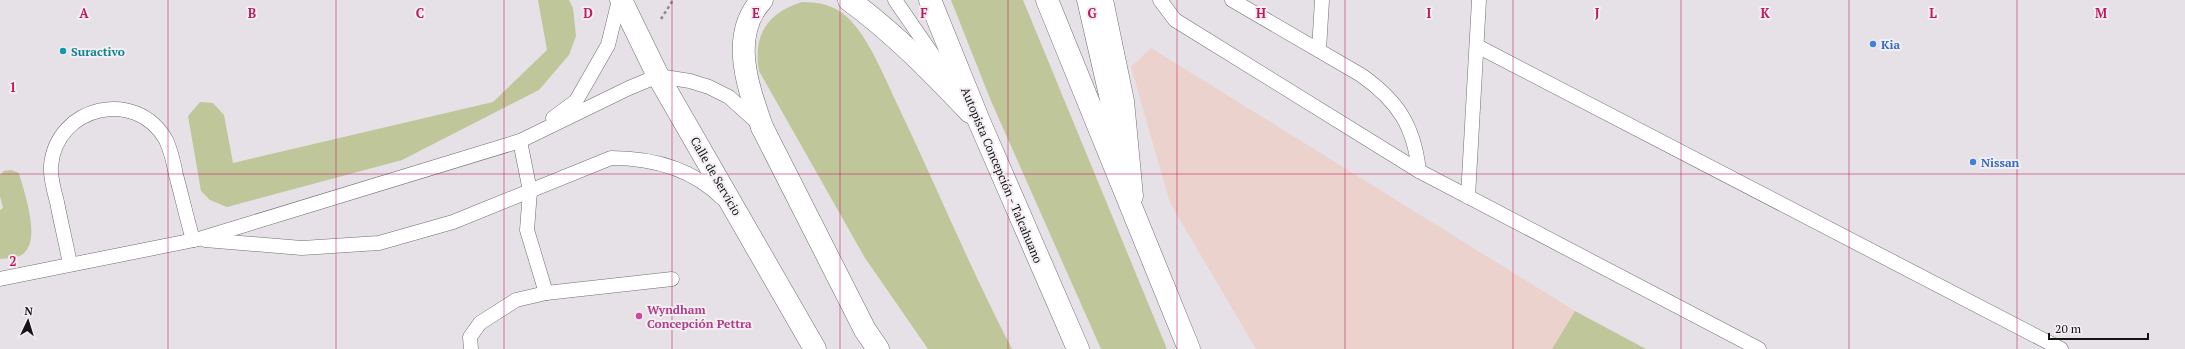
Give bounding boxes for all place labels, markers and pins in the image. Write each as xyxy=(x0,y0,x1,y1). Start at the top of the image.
place label: Kia xyxy=(1881,37,1901,52)
marker: Kia xyxy=(1868,39,1878,49)
place label: Suractivo xyxy=(71,44,125,59)
marker: Suractivo xyxy=(58,46,68,56)
place label: Nissan xyxy=(1981,155,2020,170)
marker: Nissan xyxy=(1968,157,1978,167)
place label: Wyndham Concepción Pettra xyxy=(647,302,752,331)
marker: Wyndham Concepción Pettra xyxy=(634,311,644,321)

